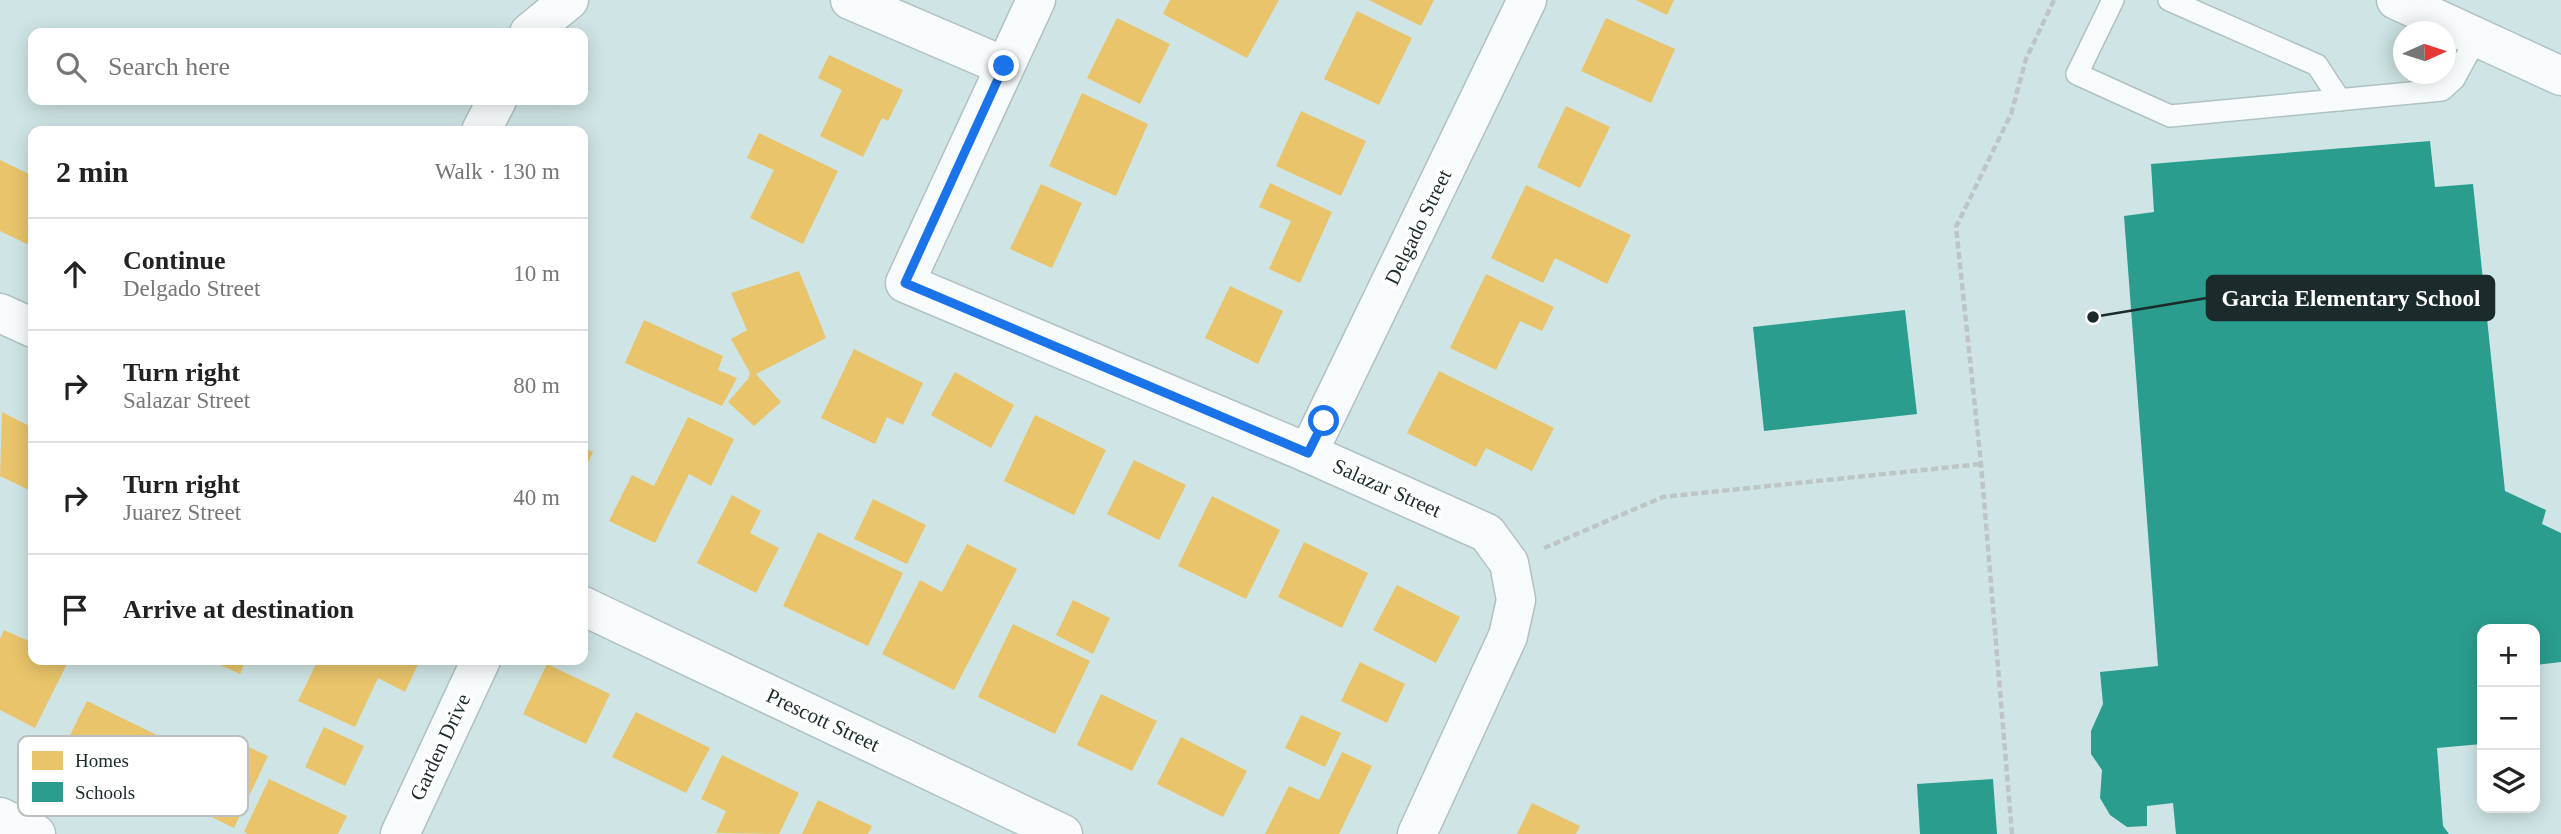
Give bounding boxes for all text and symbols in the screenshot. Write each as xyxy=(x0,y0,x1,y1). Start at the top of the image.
north arrow xyxy=(2393,21,2456,84)
search box xyxy=(28,28,588,105)
icon: search xyxy=(52,48,90,86)
route end xyxy=(988,50,1019,81)
text: Search here xyxy=(108,52,230,81)
text: 2 min xyxy=(56,155,129,188)
text: Walk · 130 m xyxy=(435,159,560,184)
street label: Delgado Street xyxy=(1380,165,1456,289)
text: Continue xyxy=(123,246,226,275)
icon: ahead xyxy=(56,255,94,293)
text: 10 m xyxy=(513,261,560,286)
text: Delgado Street xyxy=(123,276,260,301)
callout: Garcia Elementary School xyxy=(2207,276,2494,320)
text: Garcia Elementary School xyxy=(2222,286,2480,311)
text: Turn right xyxy=(123,358,240,387)
icon: right xyxy=(56,367,94,405)
text: 80 m xyxy=(513,373,560,398)
text: Salazar Street xyxy=(123,388,250,413)
route start xyxy=(1308,405,1339,436)
street label: Salazar Street xyxy=(1329,453,1445,523)
text: Turn right xyxy=(123,470,240,499)
icon: right xyxy=(56,479,94,517)
text: 40 m xyxy=(513,485,560,510)
text: Juarez Street xyxy=(123,500,241,525)
icon: arrive xyxy=(56,591,94,629)
text: Arrive at destination xyxy=(123,595,354,624)
map controls xyxy=(2477,624,2540,813)
button: + xyxy=(2477,624,2540,687)
street label: Prescott Street xyxy=(763,683,883,757)
button: − xyxy=(2477,687,2540,750)
street label: Garden Drive xyxy=(405,690,475,804)
legend xyxy=(18,736,248,816)
text: Homes xyxy=(75,750,129,771)
button: layers xyxy=(2477,750,2540,813)
text: Schools xyxy=(75,782,135,803)

